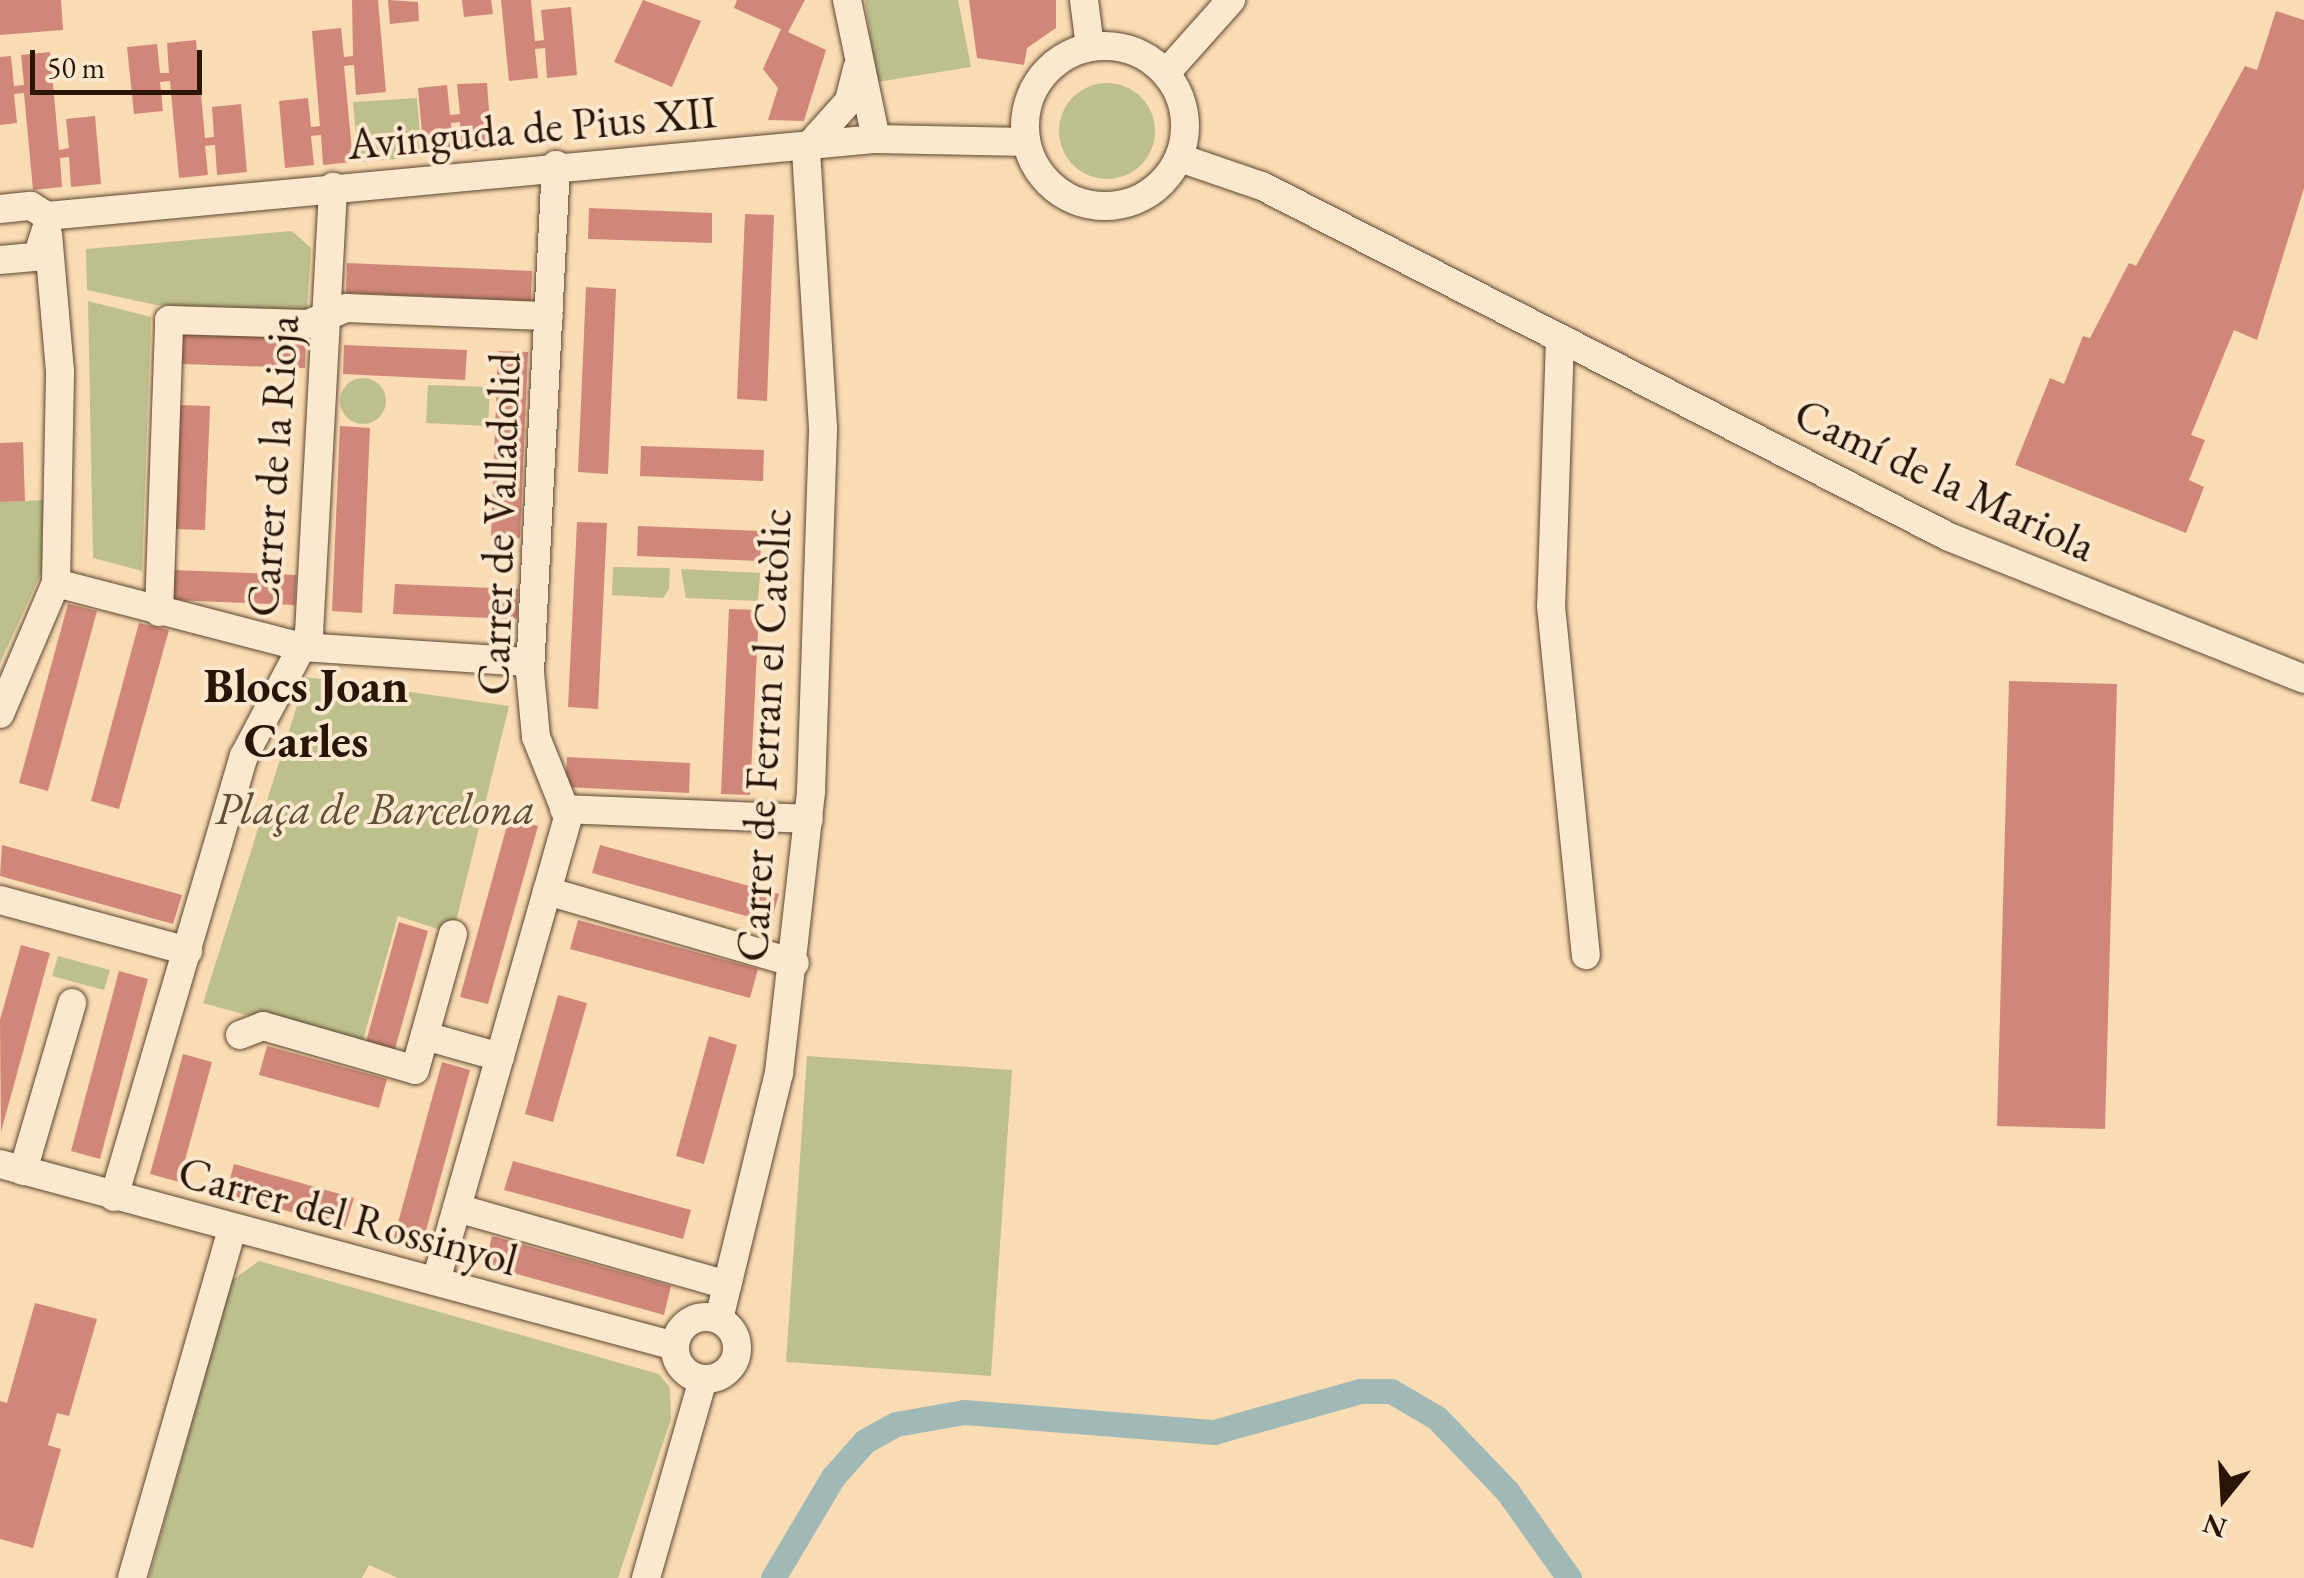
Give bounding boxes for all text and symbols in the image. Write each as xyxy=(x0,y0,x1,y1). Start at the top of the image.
scale bar xyxy=(35,30,208,92)
text: 50 m xyxy=(47,48,105,87)
street label: Avinguda de Pius XII xyxy=(345,85,719,171)
street label: Carrer de la Rioja xyxy=(236,313,310,619)
street label: Carrer de Valladolid xyxy=(466,352,532,696)
street label: Camí de la Mariola xyxy=(1786,387,2104,573)
street label: Carrer de Ferran el Catòlic xyxy=(725,507,803,963)
district label: Blocs Joan Carles xyxy=(204,656,408,769)
park label: Plaça de Barcelona xyxy=(215,782,535,836)
street label: Carrer del Rossinyol xyxy=(172,1145,524,1287)
north arrow xyxy=(2174,1448,2274,1548)
text: N xyxy=(2198,1506,2231,1547)

